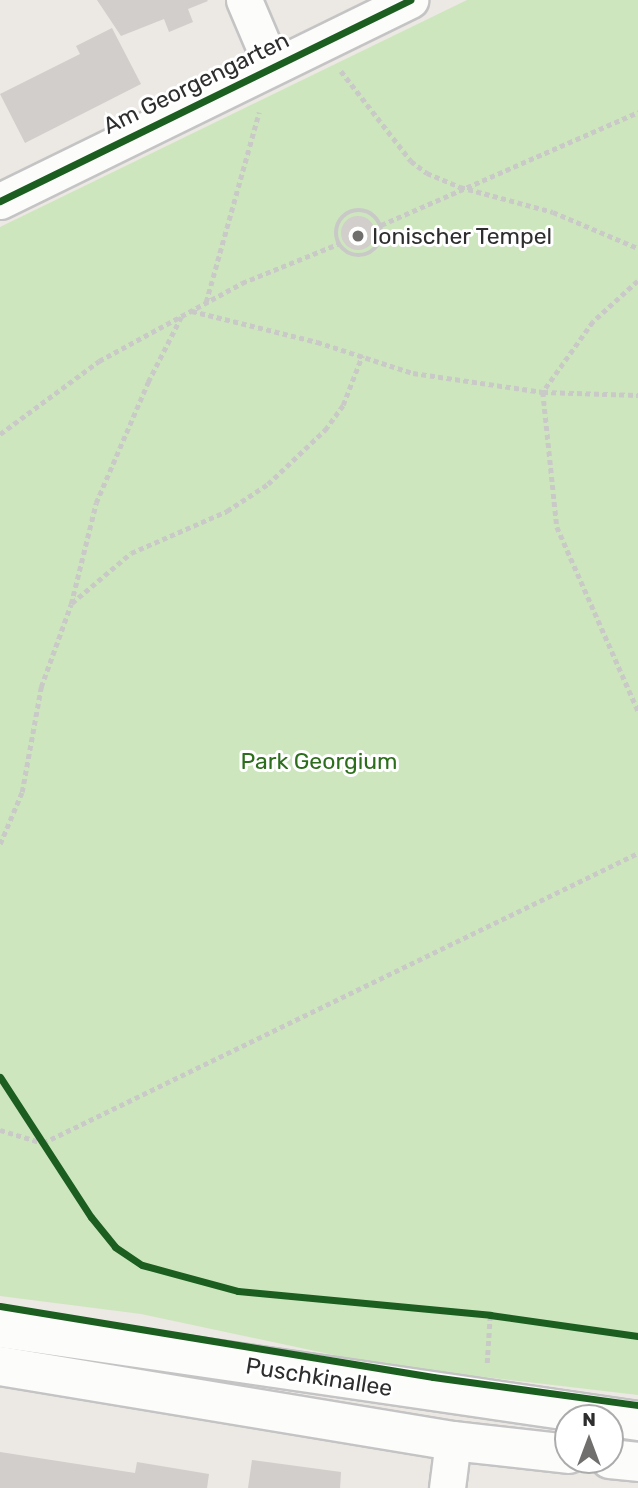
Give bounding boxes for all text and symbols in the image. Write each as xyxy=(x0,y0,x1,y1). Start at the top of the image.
street label: Am Georgengarten xyxy=(99,26,293,140)
place label: Ionischer Tempel xyxy=(372,222,553,250)
marker: Ionischer Tempel xyxy=(350,228,366,244)
park label: Park Georgium xyxy=(240,747,398,775)
street label: Puschkinallee xyxy=(244,1352,394,1402)
north arrow xyxy=(554,1404,624,1474)
text: N xyxy=(582,1408,596,1431)

